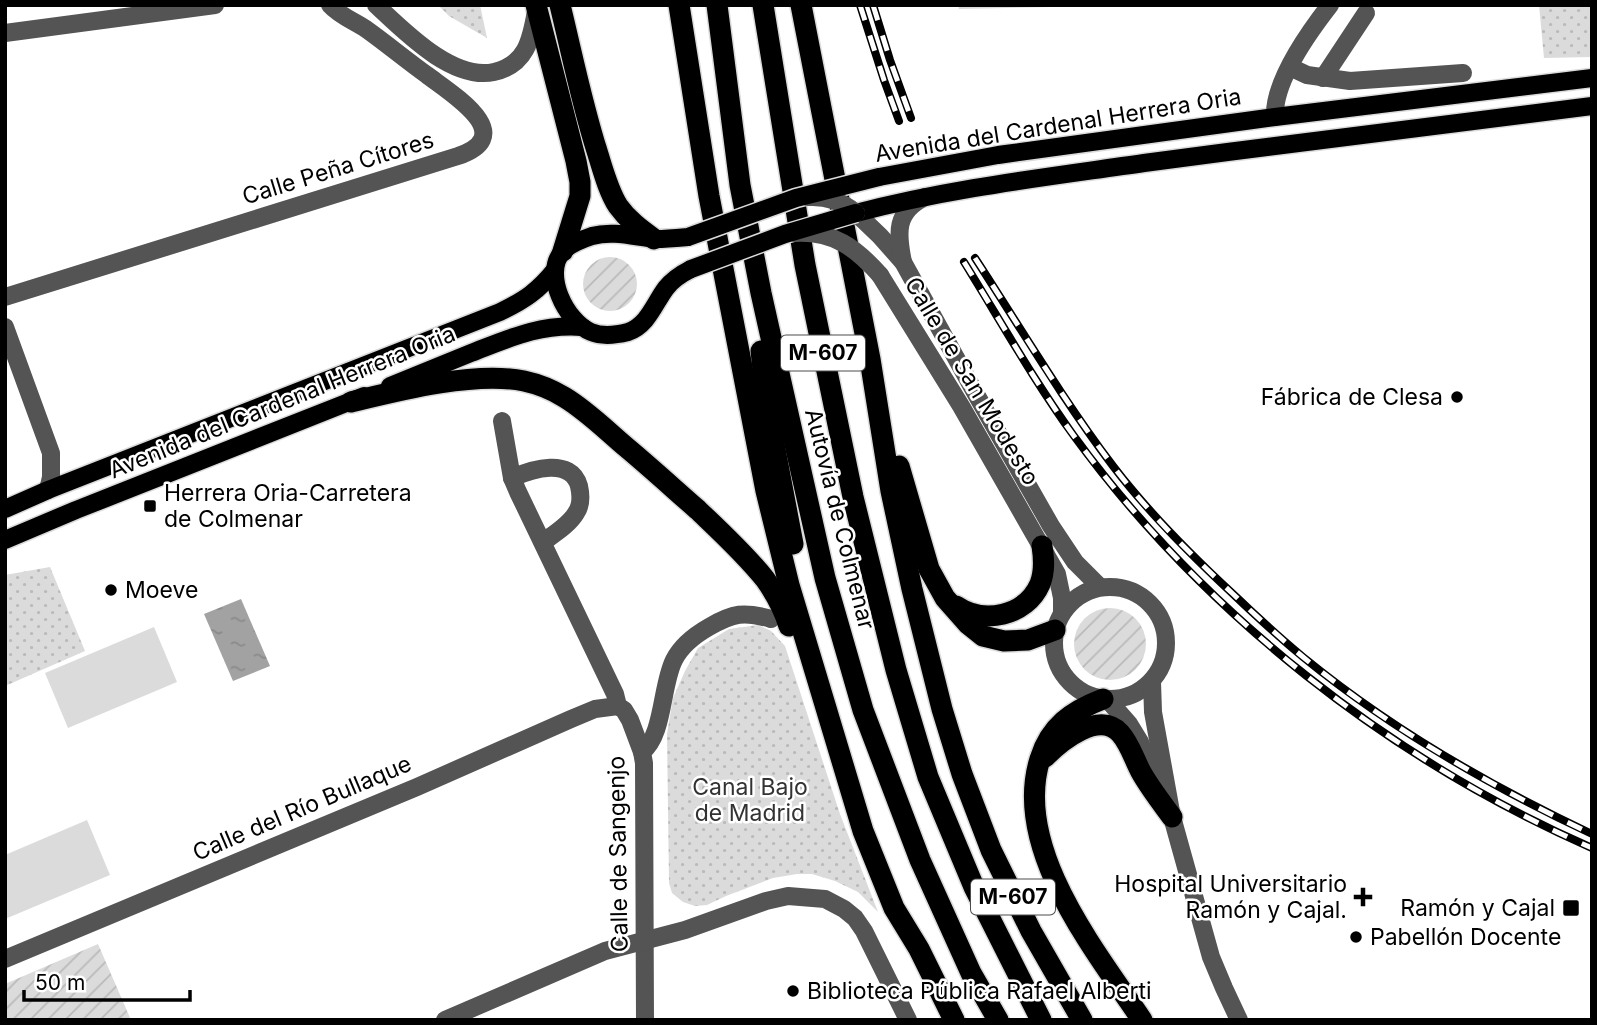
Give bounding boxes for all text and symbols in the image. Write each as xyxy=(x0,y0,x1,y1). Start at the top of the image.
street label: Avenida del Cardenal Herrera Oria xyxy=(873,82,1243,168)
street label: Calle Peña Cítores xyxy=(239,126,437,210)
street label: Calle de San Modesto xyxy=(899,272,1045,490)
street label: Avenida del Cardenal Herrera Oria xyxy=(105,320,459,484)
road number: M-607 xyxy=(781,336,865,370)
place label: Fábrica de Clesa xyxy=(1261,383,1443,411)
marker: Fábrica de Clesa xyxy=(1449,389,1465,405)
street label: Autovía de Colmenar xyxy=(799,406,881,633)
place label: Herrera Oria-Carretera de Colmenar xyxy=(164,479,412,533)
marker: Herrera Oria-Carretera de Colmenar xyxy=(142,498,158,514)
place label: Moeve xyxy=(125,576,198,604)
marker: Moeve xyxy=(103,582,119,598)
street label: Calle del Río Bullaque xyxy=(189,749,415,867)
street label: Calle de Sangenjo xyxy=(602,756,634,952)
park label: Canal Bajo de Madrid xyxy=(692,773,808,827)
place label: Hospital Universitario Ramón y Cajal. xyxy=(1114,870,1347,924)
road number: M-607 xyxy=(971,880,1055,914)
marker: Hospital Universitario Ramón y Cajal. xyxy=(1353,887,1373,907)
place label: Ramón y Cajal xyxy=(1400,894,1555,922)
marker: Ramón y Cajal xyxy=(1561,898,1581,918)
place label: Pabellón Docente xyxy=(1370,923,1561,951)
marker: Pabellón Docente xyxy=(1348,929,1364,945)
scale bar xyxy=(24,958,191,1002)
text: 50 m xyxy=(35,970,85,995)
place label: Biblioteca Pública Rafael Alberti xyxy=(807,977,1152,1005)
marker: Biblioteca Pública Rafael Alberti xyxy=(785,983,801,999)

